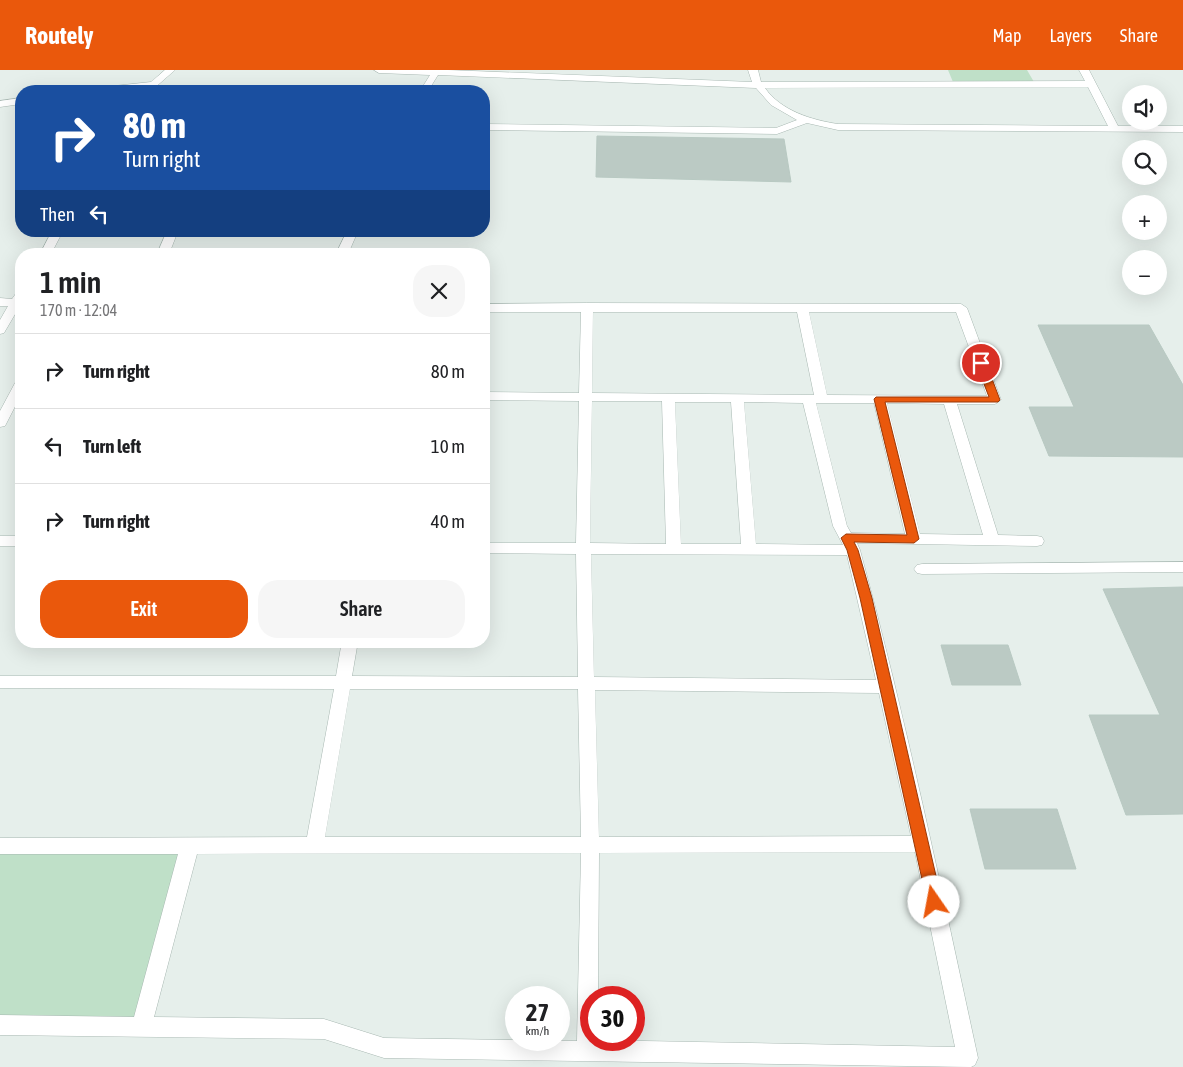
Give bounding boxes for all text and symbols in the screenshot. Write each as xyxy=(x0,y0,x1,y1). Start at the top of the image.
text: Routely xyxy=(25,22,93,49)
text: Map xyxy=(992,25,1021,46)
text: Layers xyxy=(1049,25,1092,46)
text: Share xyxy=(1120,25,1158,46)
map controls xyxy=(1122,85,1167,295)
button: sound xyxy=(1122,85,1167,130)
icon: right xyxy=(40,105,105,170)
text: 80 m xyxy=(123,105,186,145)
button: search xyxy=(1122,140,1167,185)
text: Turn right xyxy=(123,146,200,172)
button: + xyxy=(1122,195,1167,240)
icon: left xyxy=(85,200,113,228)
text: Then xyxy=(40,203,75,225)
button: − xyxy=(1122,250,1167,295)
text: 1 min xyxy=(40,265,101,299)
button: close xyxy=(413,265,465,317)
text: 170 m · 12:04 xyxy=(40,301,117,319)
pin xyxy=(960,342,1002,384)
icon: arrive xyxy=(967,349,995,377)
icon: right xyxy=(40,357,68,385)
text: Turn right xyxy=(83,360,150,382)
text: 80 m xyxy=(431,360,465,382)
icon: left xyxy=(40,432,68,460)
text: Turn left xyxy=(83,435,141,457)
text: 10 m xyxy=(431,435,465,457)
icon: right xyxy=(40,507,68,535)
text: Turn right xyxy=(83,510,150,532)
text: 40 m xyxy=(431,510,465,532)
button: Exit xyxy=(40,580,248,638)
button: Share xyxy=(258,580,465,638)
position arrow xyxy=(907,875,959,927)
speed limit sign: 30 xyxy=(580,986,645,1051)
text: 27 xyxy=(526,998,549,1026)
text: km/h xyxy=(526,1024,549,1038)

